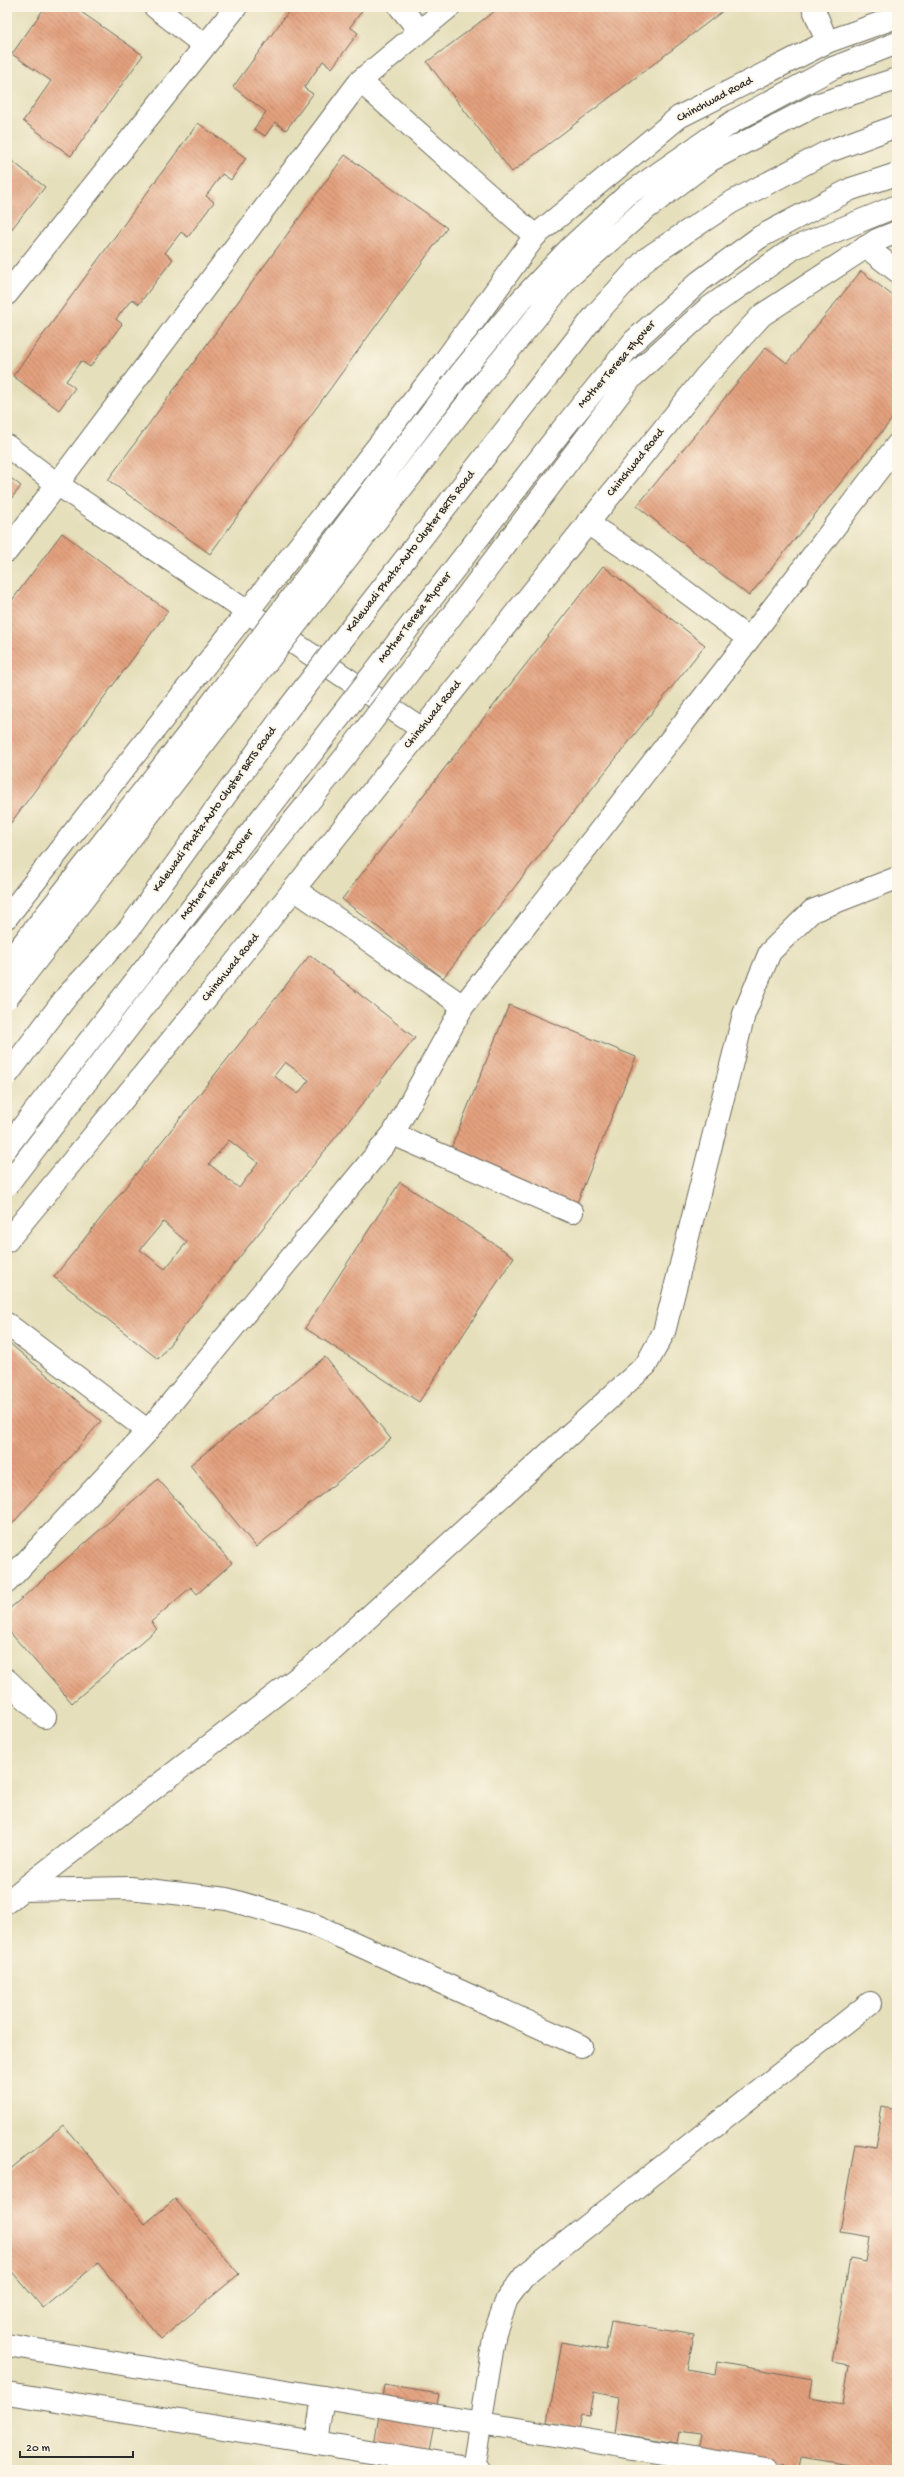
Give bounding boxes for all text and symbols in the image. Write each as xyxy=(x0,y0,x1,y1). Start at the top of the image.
street label: Chinchwad Road xyxy=(675,74,756,126)
street label: Mother Teresa Flyover xyxy=(575,317,660,411)
street label: Chinchwad Road xyxy=(604,425,668,500)
street label: Kalewadi Phata-Auto Cluster BRTS Road xyxy=(344,468,479,636)
street label: Mother Teresa Flyover xyxy=(375,569,456,666)
street label: Chinchwad Road xyxy=(401,677,465,752)
street label: Kalewadi Phata-Auto Cluster BRTS Road xyxy=(150,724,280,896)
street label: Mother Teresa Flyover xyxy=(177,826,258,923)
street label: Chinchwad Road xyxy=(199,930,263,1005)
scale bar xyxy=(20,2433,133,2459)
text: 20 m xyxy=(26,2442,51,2456)

